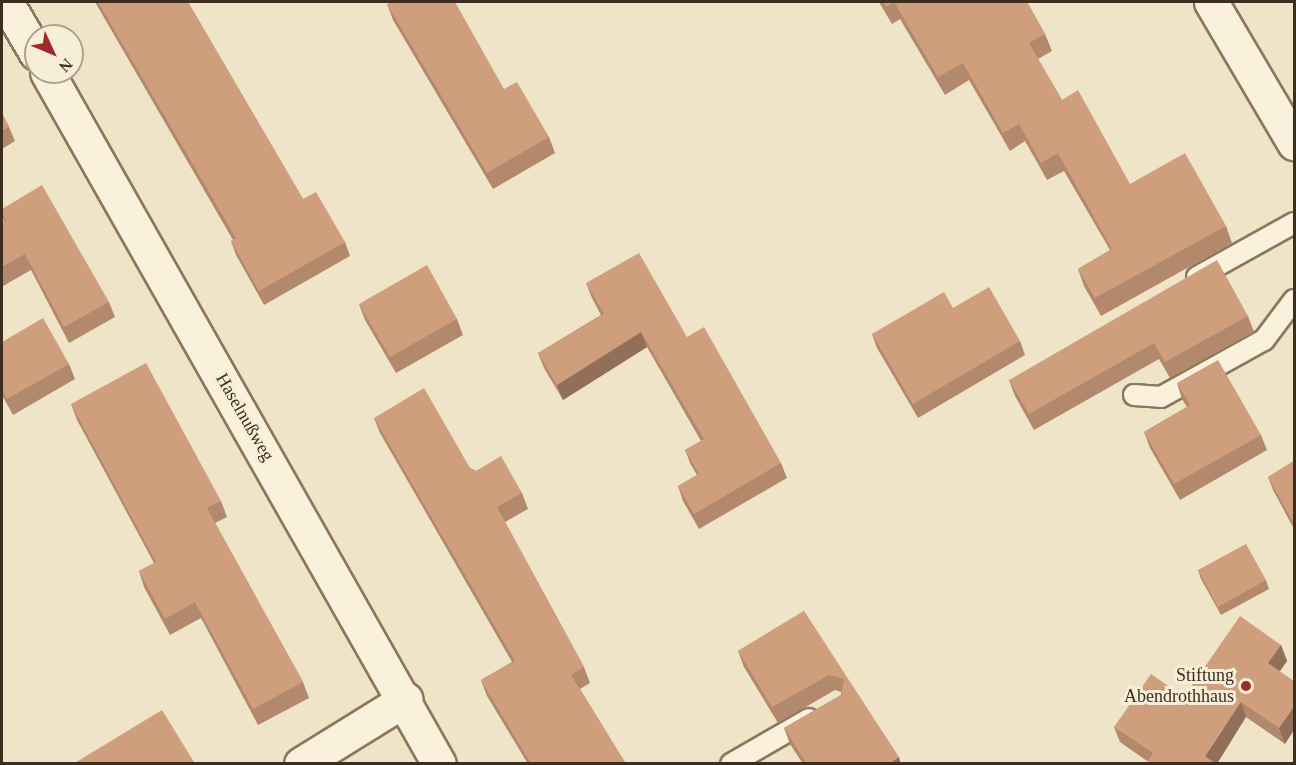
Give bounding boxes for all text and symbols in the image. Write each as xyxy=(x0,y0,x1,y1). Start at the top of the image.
north arrow xyxy=(24,24,84,84)
text: N xyxy=(56,55,76,76)
street label: Haselnußweg xyxy=(211,369,279,465)
place label: Stiftung Abendrothhaus xyxy=(1124,665,1234,708)
marker: Stiftung Abendrothhaus xyxy=(1239,679,1253,693)

